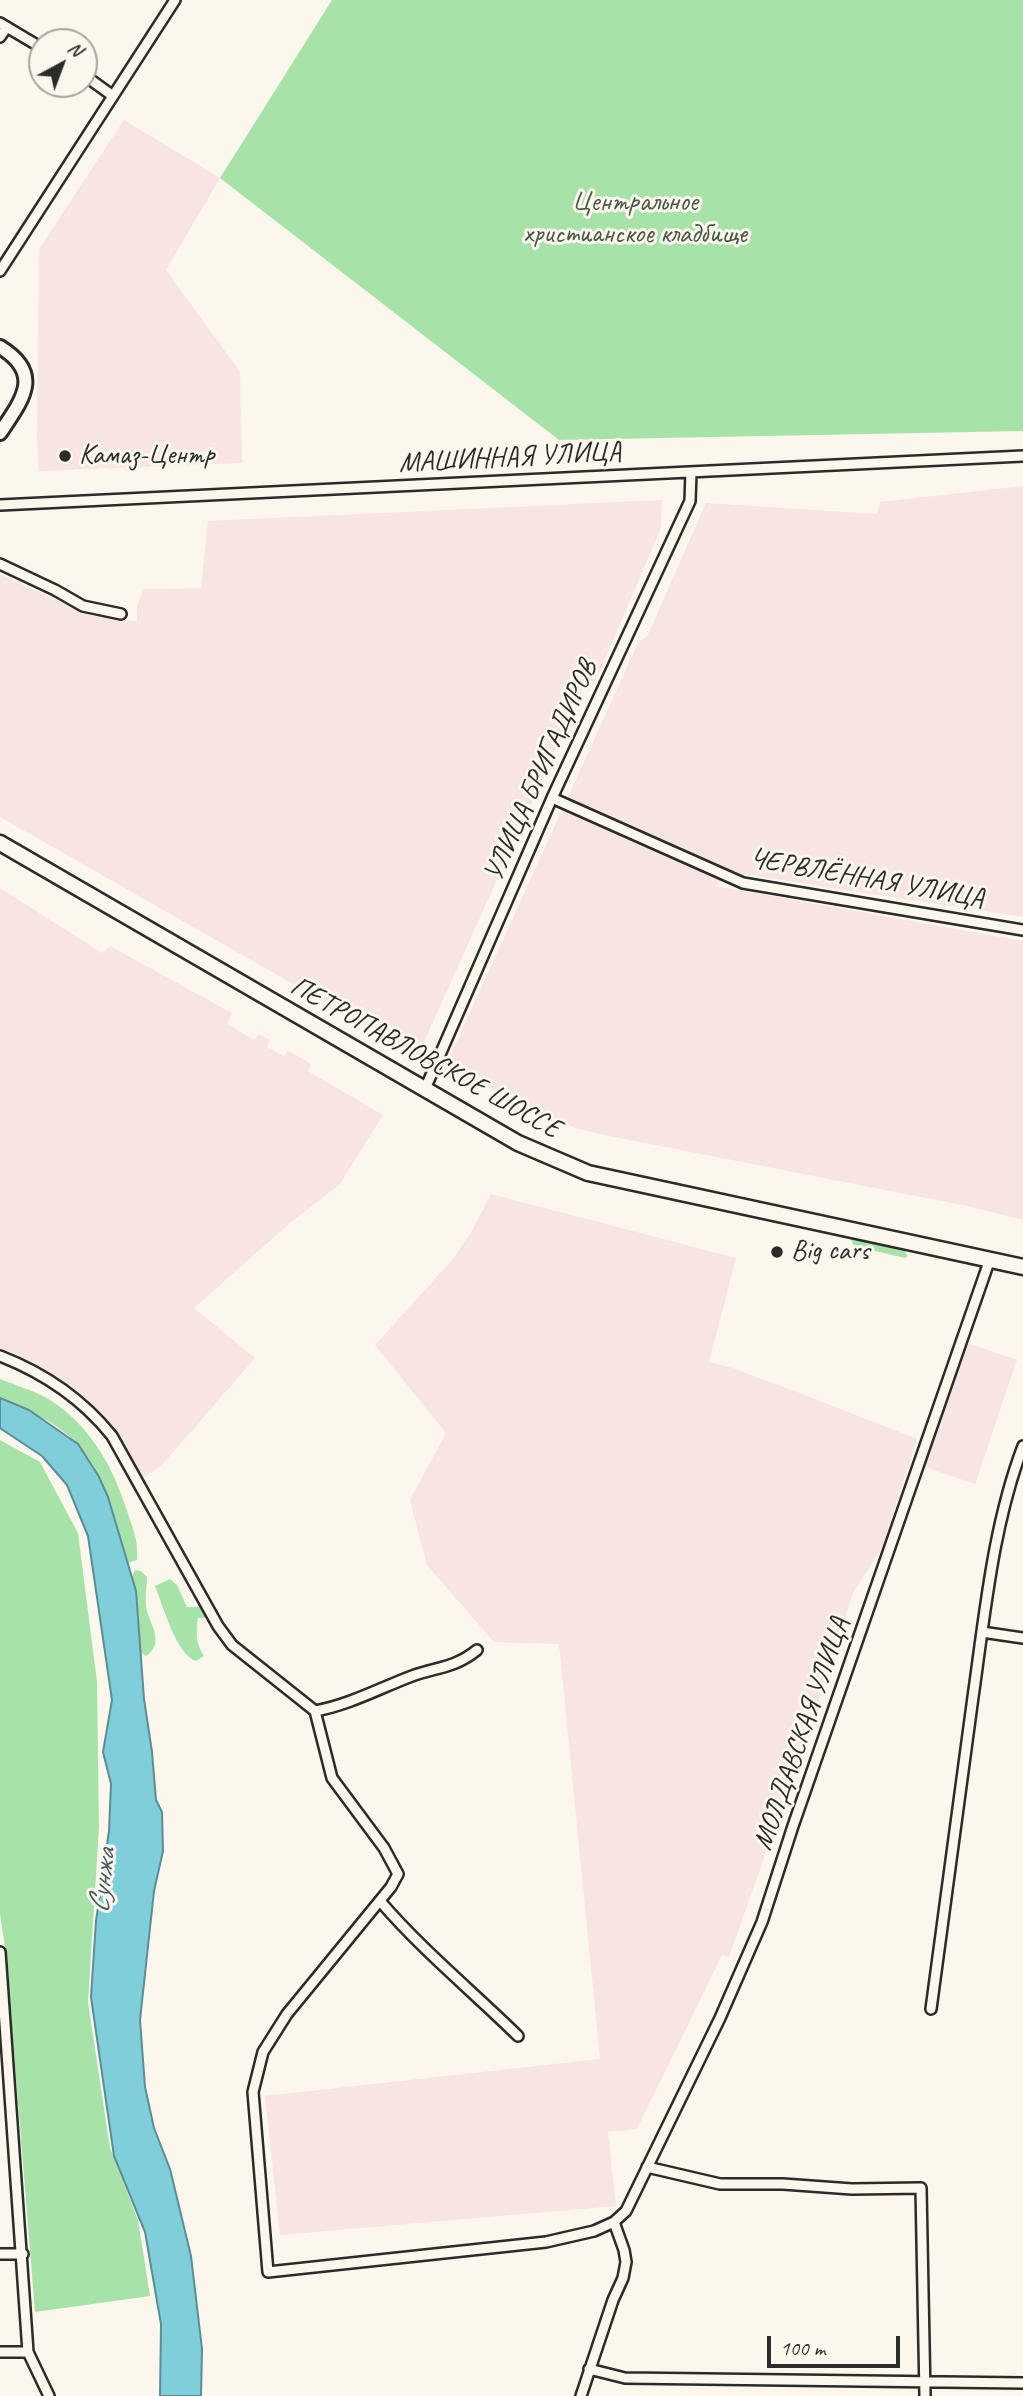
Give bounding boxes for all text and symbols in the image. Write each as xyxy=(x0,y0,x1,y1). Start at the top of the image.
north arrow xyxy=(28,28,98,98)
text: N xyxy=(63,36,88,62)
park label: Центральное христианское кладбище xyxy=(523,186,747,252)
street label: МАШИННАЯ УЛИЦА xyxy=(398,435,622,481)
place label: Камаз-Центр xyxy=(79,439,214,473)
marker: Камаз-Центр xyxy=(57,448,73,464)
street label: УЛИЦА БРИГАДИРОВ xyxy=(477,655,605,887)
street label: ЧЕРВЛЁННАЯ УЛИЦА xyxy=(747,842,987,916)
street label: ПЕТРОПАВЛОВСКОЕ ШОССЕ xyxy=(284,970,566,1146)
place label: Big cars xyxy=(791,1235,870,1269)
marker: Big cars xyxy=(769,1244,785,1260)
street label: МОЛДАВСКАЯ УЛИЦА xyxy=(746,1613,858,1855)
water label: Сунжа xyxy=(81,1847,125,1915)
scale bar xyxy=(771,2322,904,2366)
text: 100 m xyxy=(780,2335,825,2361)

